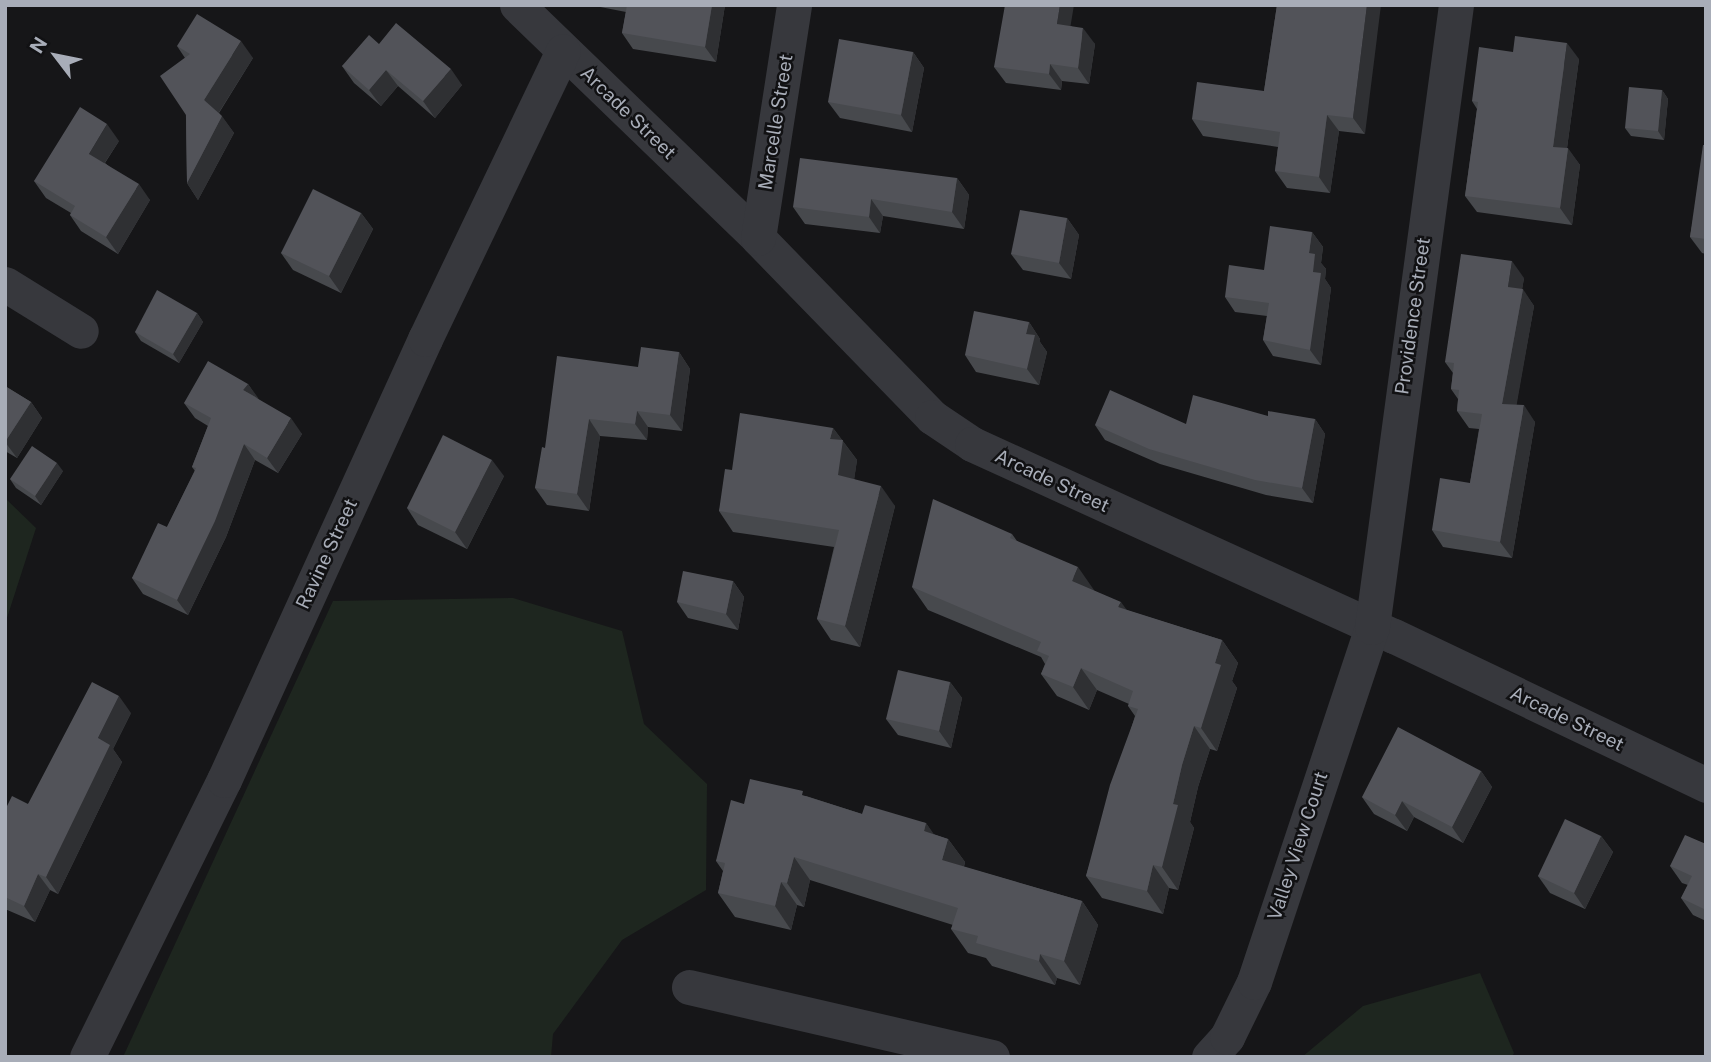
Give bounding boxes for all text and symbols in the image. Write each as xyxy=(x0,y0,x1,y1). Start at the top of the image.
north arrow xyxy=(21,21,91,91)
text: N xyxy=(25,33,51,57)
street label: Marcelle Street xyxy=(754,52,798,192)
street label: Arcade Street xyxy=(576,62,680,164)
street label: Providence Street xyxy=(1391,236,1435,396)
street label: Arcade Street xyxy=(991,445,1113,517)
street label: Ravine Street xyxy=(291,495,363,613)
street label: Arcade Street xyxy=(1506,682,1628,756)
street label: Valley View Court xyxy=(1263,768,1333,924)

